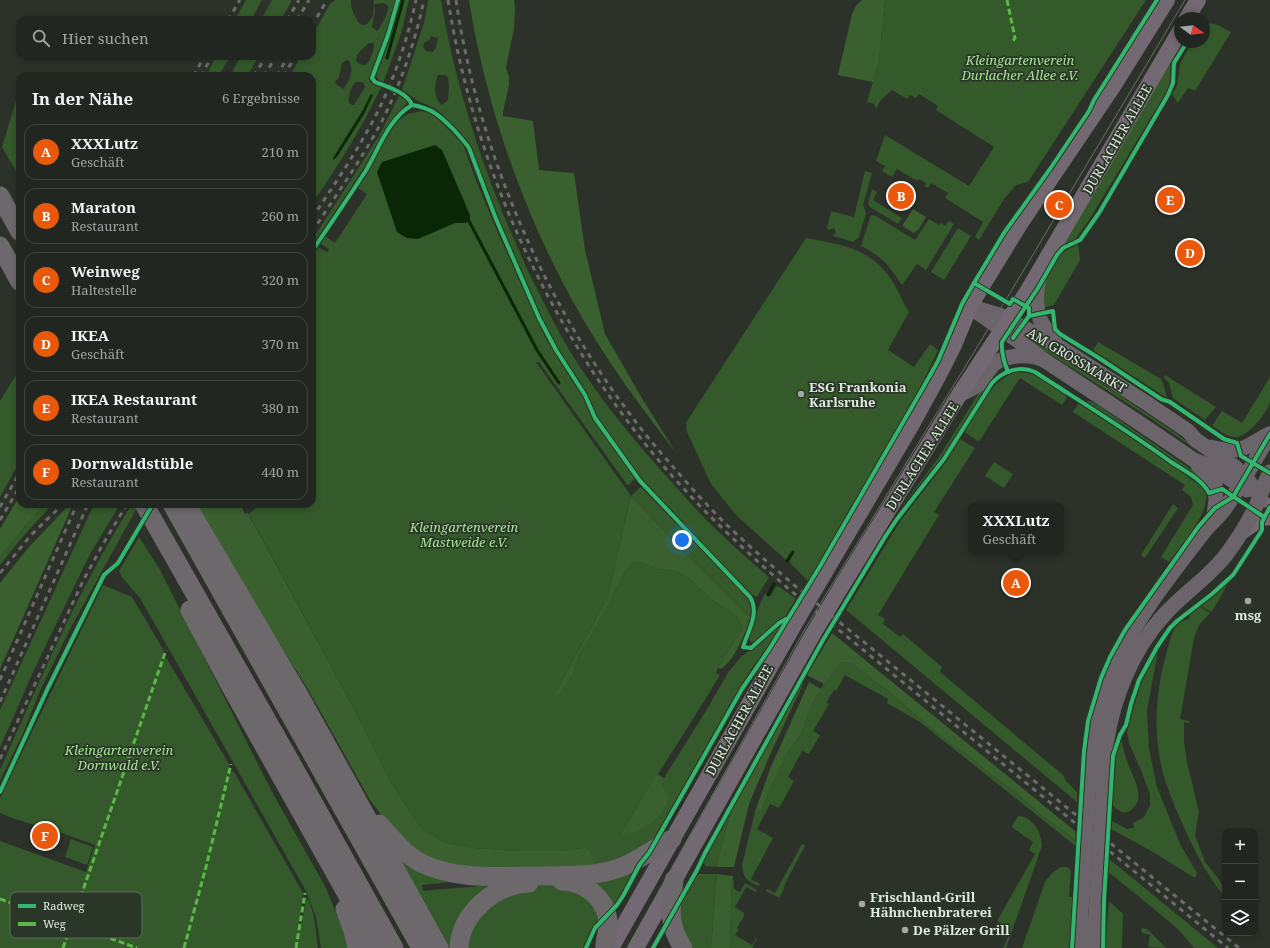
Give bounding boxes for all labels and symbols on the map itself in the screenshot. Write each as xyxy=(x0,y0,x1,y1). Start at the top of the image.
north arrow xyxy=(1174,12,1210,48)
park label: Kleingartenverein Durlacher Allee e.V. xyxy=(960,51,1079,84)
street label: DURLACHER ALLEE xyxy=(1078,81,1156,197)
pin: B xyxy=(888,181,914,211)
pin: E xyxy=(1157,185,1183,215)
pin: C xyxy=(1046,190,1072,220)
pin: D xyxy=(1177,238,1203,268)
street label: AM GROSSMARKT xyxy=(1024,323,1130,397)
place label: ESG Frankonia Karlsruhe xyxy=(809,378,907,411)
marker: ESG Frankonia Karlsruhe xyxy=(796,389,806,399)
street label: DURLACHER ALLEE xyxy=(881,399,963,513)
park label: Kleingartenverein Mastweide e.V. xyxy=(409,518,518,551)
your location xyxy=(672,530,692,550)
pin: A xyxy=(1003,568,1029,598)
marker: msg xyxy=(1243,596,1253,606)
place label: msg xyxy=(1235,606,1262,624)
street label: DURLACHER ALLEE xyxy=(701,661,777,779)
park label: Kleingartenverein Dornwald e.V. xyxy=(64,741,173,774)
pin: F xyxy=(32,821,58,851)
place label: Frischland-Grill Hähnchenbraterei xyxy=(870,888,992,921)
legend xyxy=(10,892,142,938)
text: Radweg xyxy=(43,898,85,913)
marker: Frischland-Grill Hähnchenbraterei xyxy=(857,899,867,909)
text: Weg xyxy=(43,916,66,931)
place label: De Pälzer Grill xyxy=(913,921,1010,939)
marker: De Pälzer Grill xyxy=(900,925,910,935)

